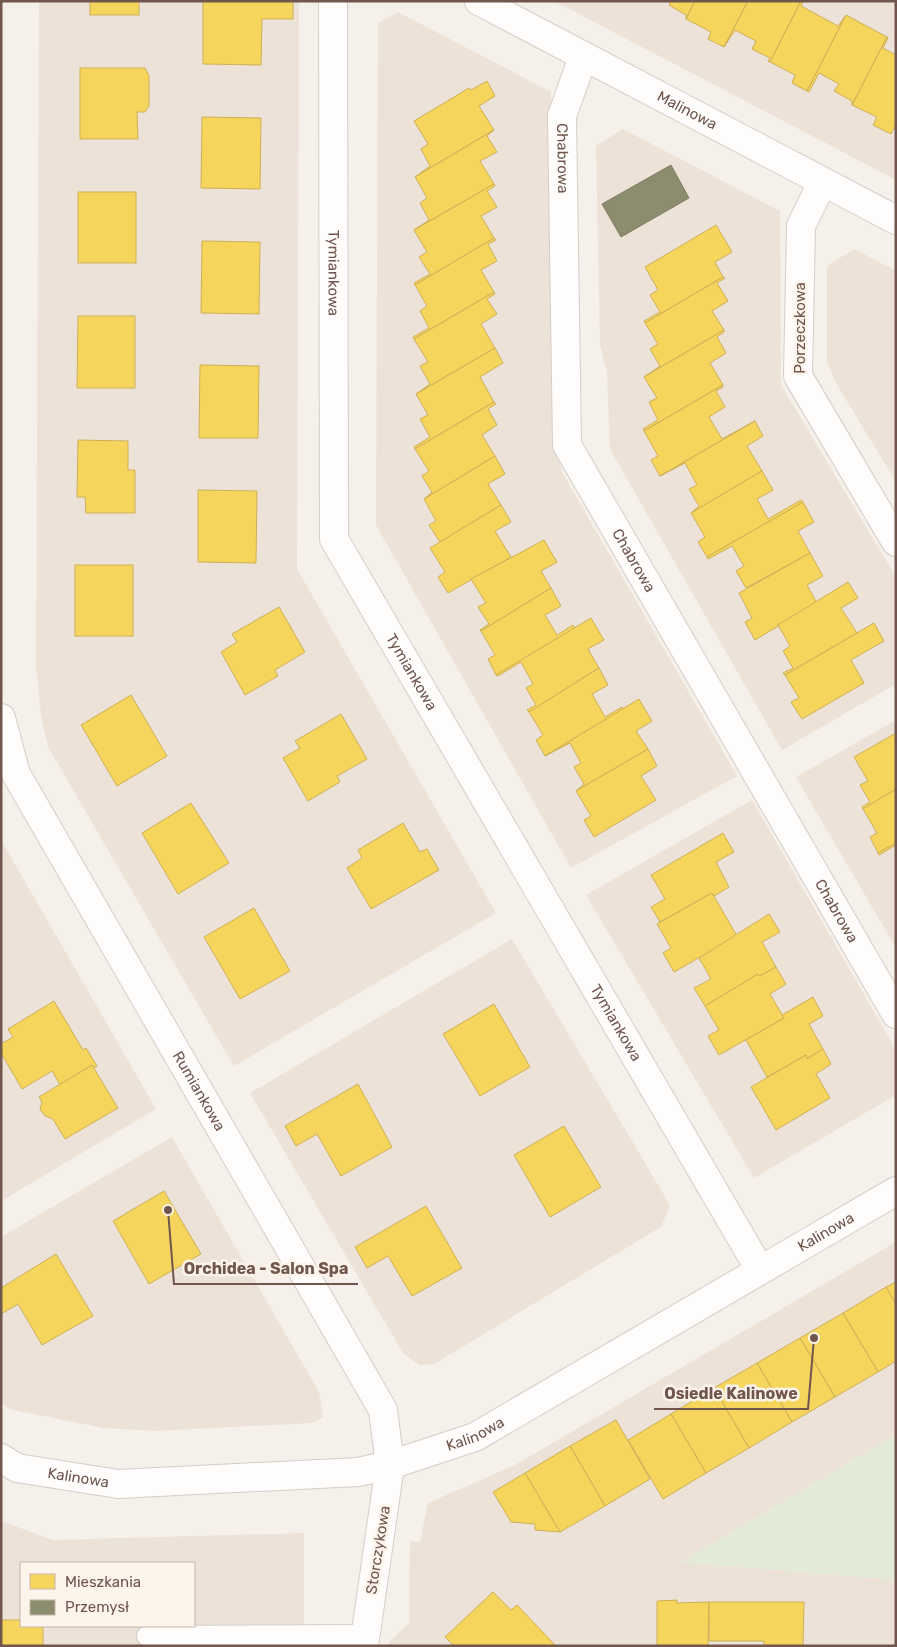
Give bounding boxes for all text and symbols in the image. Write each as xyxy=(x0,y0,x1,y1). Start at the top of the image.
street label: Malinowa xyxy=(654,87,720,133)
street label: Chabrowa xyxy=(553,123,572,194)
street label: Tymiankowa xyxy=(324,230,343,316)
street label: Porzeczkowa xyxy=(791,282,809,374)
street label: Chabrowa xyxy=(608,525,659,595)
street label: Tymiankowa xyxy=(382,630,441,714)
street label: Chabrowa xyxy=(811,876,862,946)
street label: Tymiankowa xyxy=(587,981,645,1065)
street label: Rumiankowa xyxy=(169,1048,229,1134)
street label: Kalinowa xyxy=(794,1209,857,1255)
callout: Orchidea - Salon Spa xyxy=(174,1253,358,1284)
text: Orchidea - Salon Spa xyxy=(184,1259,348,1278)
callout: Osiedle Kalinowe xyxy=(654,1378,808,1409)
text: Osiedle Kalinowe xyxy=(664,1384,798,1403)
street label: Kalinowa xyxy=(444,1413,507,1455)
street label: Kalinowa xyxy=(46,1464,110,1491)
street label: Storczykowa xyxy=(362,1504,394,1596)
legend xyxy=(20,1562,195,1627)
text: Mieszkania xyxy=(65,1573,141,1591)
text: Przemysł xyxy=(65,1598,129,1616)

